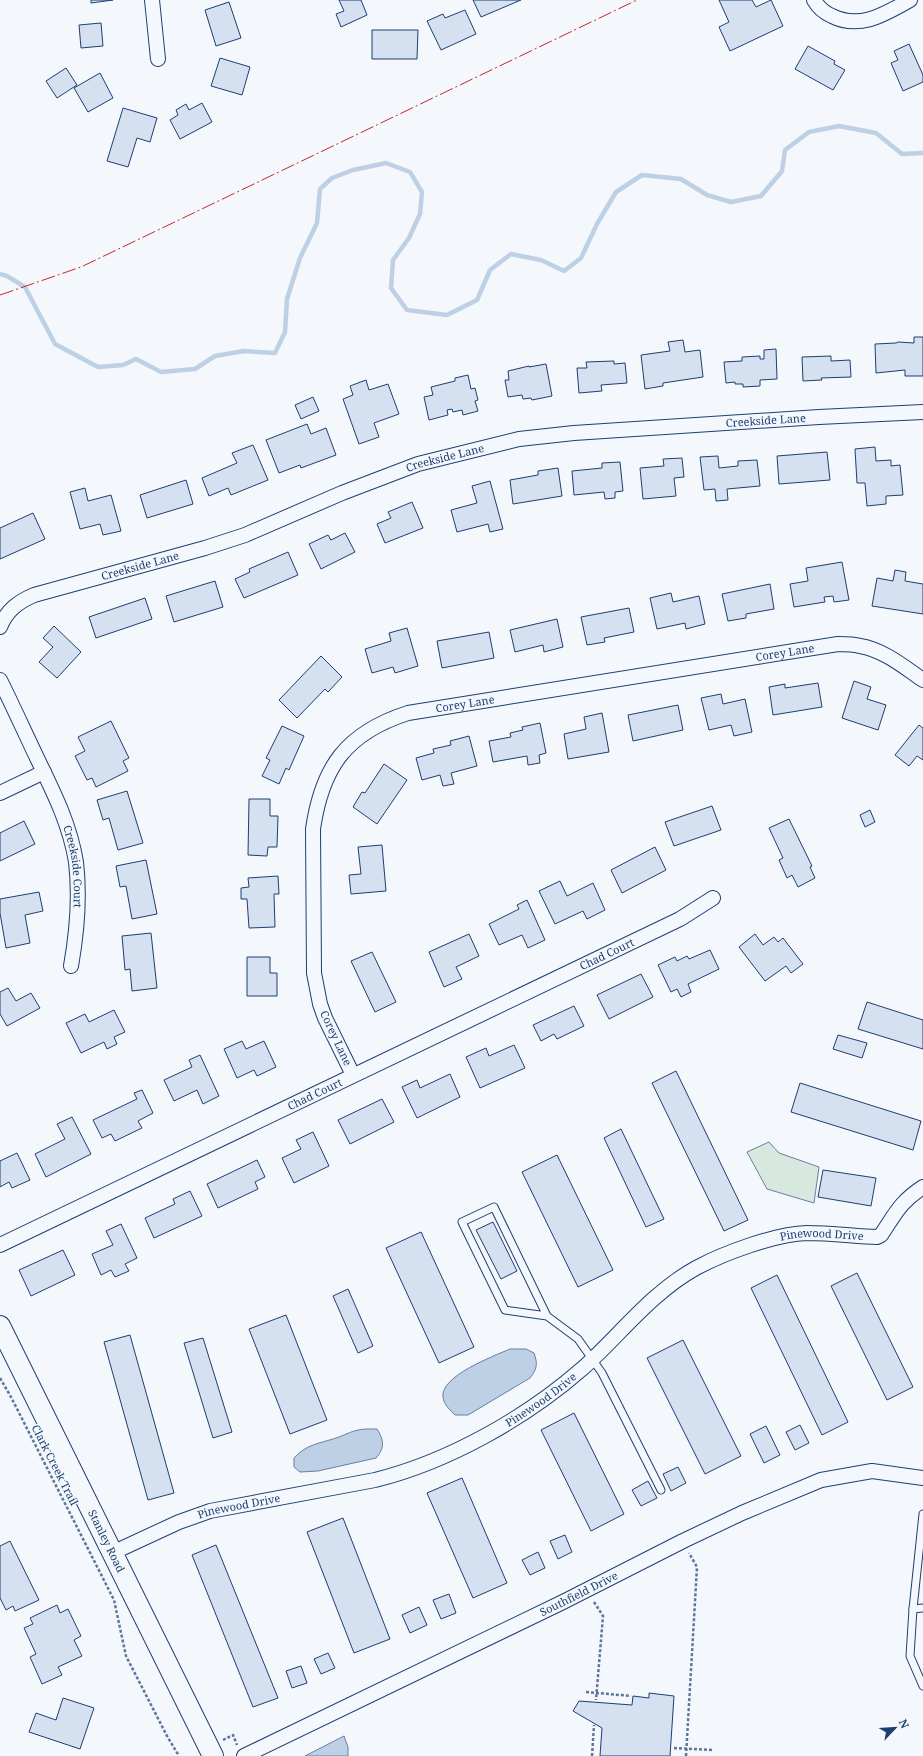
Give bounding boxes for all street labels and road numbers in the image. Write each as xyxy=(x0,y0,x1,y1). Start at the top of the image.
street label: Creekside Lane xyxy=(725,410,806,430)
street label: Creekside Lane xyxy=(403,440,485,475)
street label: Creekside Lane xyxy=(99,547,181,583)
street label: Corey Lane xyxy=(754,640,815,664)
street label: Corey Lane xyxy=(434,691,496,715)
street label: Creekside Court xyxy=(60,823,86,908)
street label: Chad Court xyxy=(577,934,637,973)
street label: Corey Lane xyxy=(317,1008,356,1068)
street label: Chad Court xyxy=(285,1074,344,1113)
street label: Pinewood Drive xyxy=(778,1225,864,1244)
street label: Pinewood Drive xyxy=(502,1369,579,1430)
street label: Clark Creek Trail xyxy=(29,1422,83,1508)
street label: Pinewood Drive xyxy=(195,1490,281,1522)
street label: Stanley Road xyxy=(85,1507,129,1575)
street label: Southfield Drive xyxy=(537,1567,620,1619)

